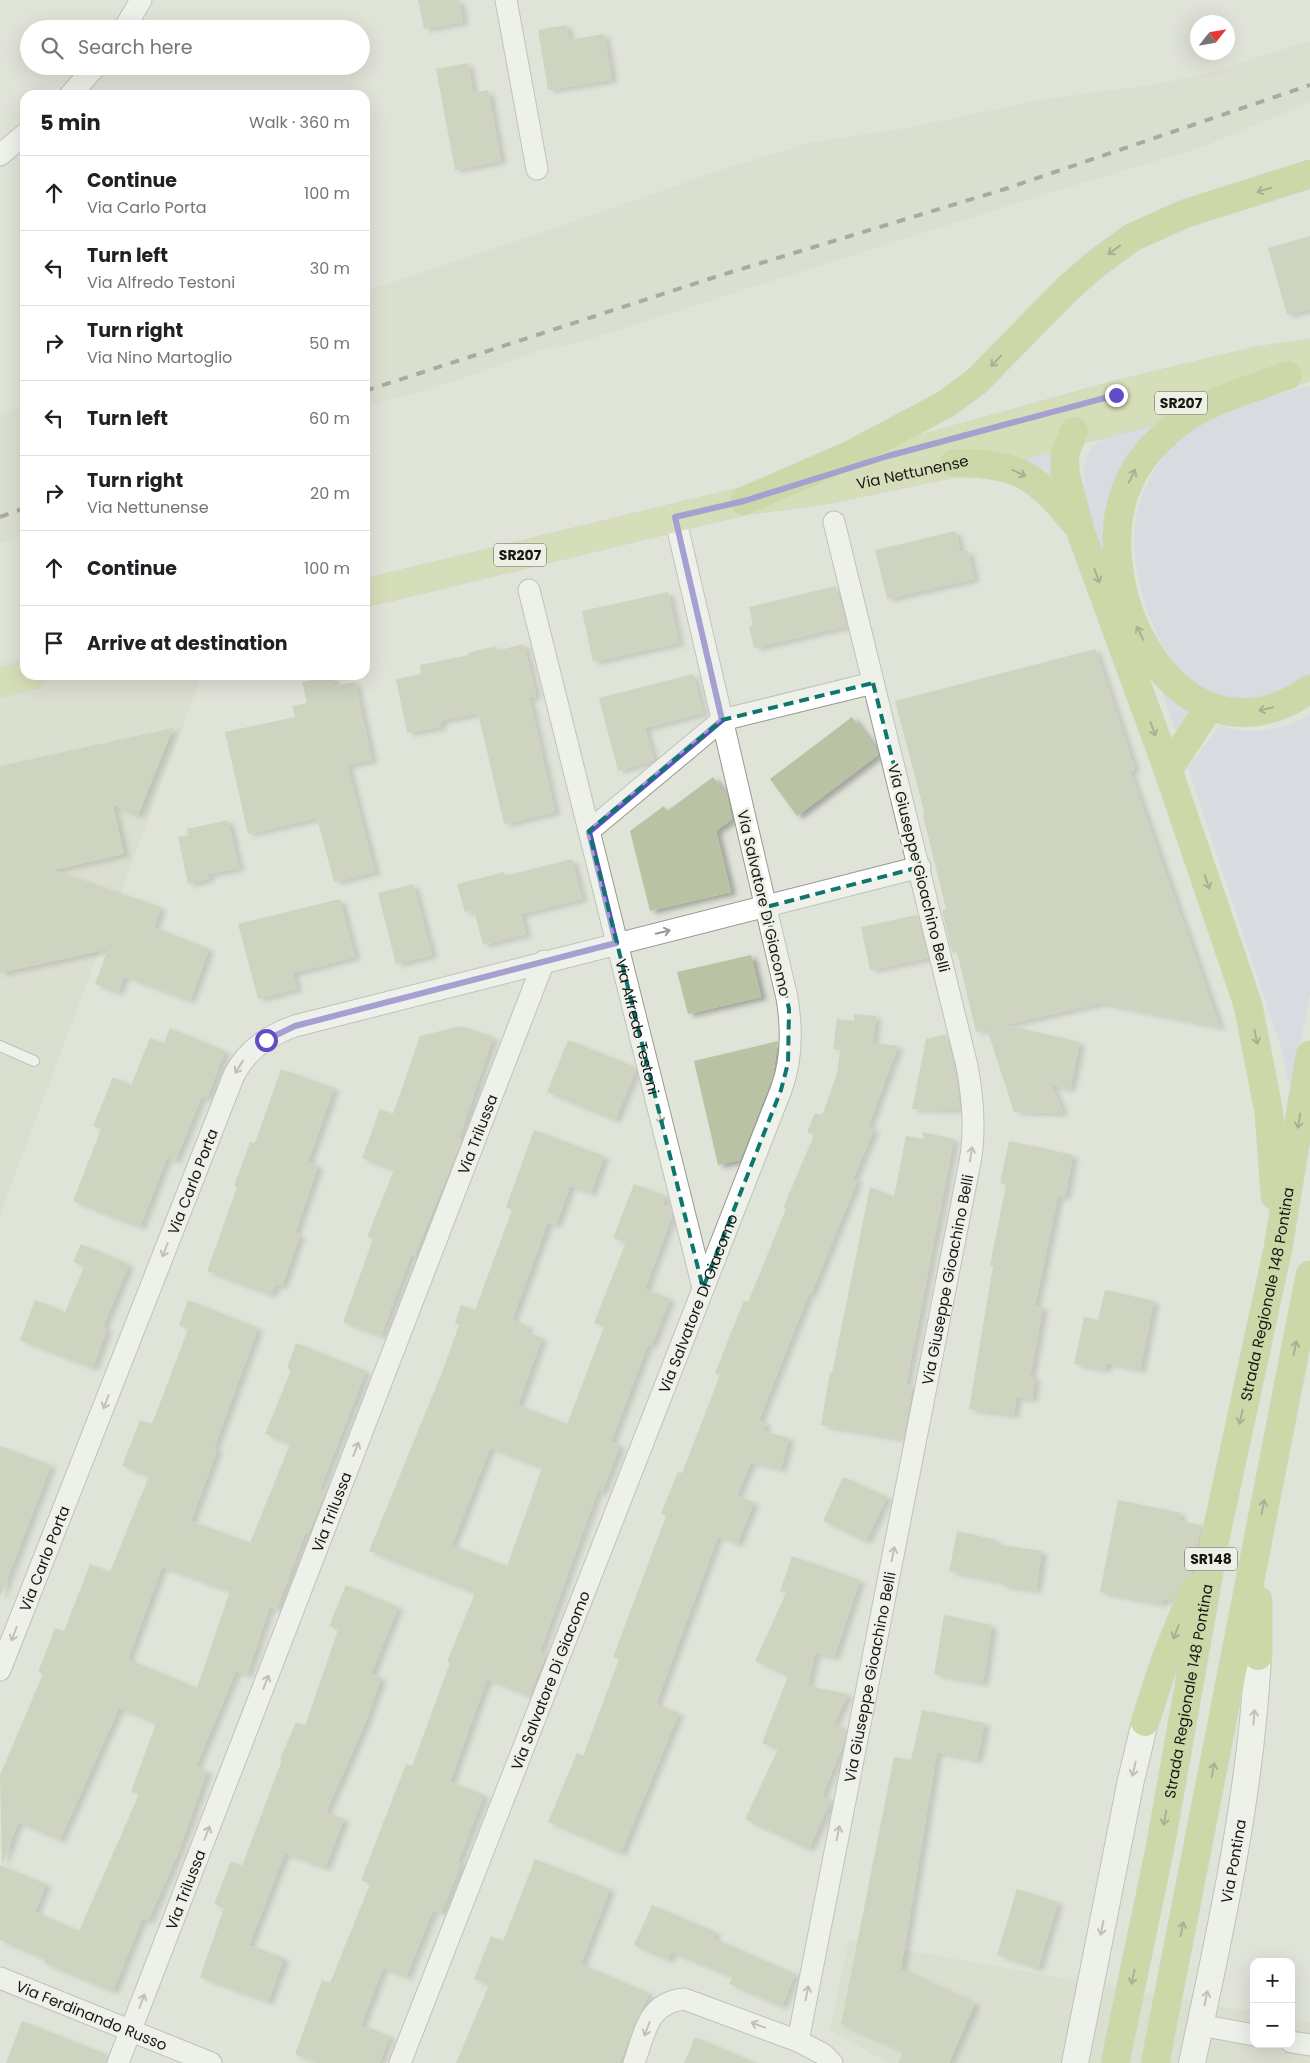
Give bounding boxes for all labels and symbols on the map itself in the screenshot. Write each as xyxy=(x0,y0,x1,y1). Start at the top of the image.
north arrow xyxy=(1190,15,1235,60)
one-way arrow xyxy=(1256,185,1272,195)
one-way arrow xyxy=(1107,245,1121,255)
one-way arrow xyxy=(990,355,1002,368)
route end xyxy=(1105,384,1128,407)
road number: SR207 xyxy=(1155,392,1207,414)
street label: Via Nettunense xyxy=(854,449,971,494)
one-way arrow xyxy=(1011,468,1026,478)
one-way arrow xyxy=(1127,469,1137,484)
road number: SR207 xyxy=(494,544,546,566)
one-way arrow xyxy=(1093,568,1102,583)
one-way arrow xyxy=(1134,626,1144,641)
one-way arrow xyxy=(1258,705,1274,714)
one-way arrow xyxy=(1149,720,1158,736)
street label: Via Giuseppe Gioachino Belli xyxy=(883,762,955,974)
street label: Via Salvatore Di Giacomo xyxy=(732,808,796,998)
one-way arrow xyxy=(1203,874,1212,889)
one-way arrow xyxy=(655,927,671,936)
street label: Via Alfredo Testoni xyxy=(611,957,665,1097)
one-way arrow xyxy=(1252,1028,1261,1044)
route start xyxy=(255,1029,278,1052)
one-way arrow xyxy=(233,1060,243,1074)
street label: Via Trilussa xyxy=(452,1091,502,1177)
one-way arrow xyxy=(656,1108,665,1124)
one-way arrow xyxy=(1294,1112,1304,1128)
street label: Via Carlo Porta xyxy=(162,1125,222,1237)
one-way arrow xyxy=(967,1146,977,1162)
street label: Via Giuseppe Gioachino Belli xyxy=(916,1172,978,1387)
street label: Strada Regionale 148 Pontina xyxy=(1235,1186,1298,1403)
street label: Via Salvatore Di Giacomo xyxy=(653,1210,742,1396)
one-way arrow xyxy=(160,1242,169,1258)
one-way arrow xyxy=(1291,1340,1300,1356)
one-way arrow xyxy=(100,1394,109,1409)
one-way arrow xyxy=(1236,1409,1245,1425)
one-way arrow xyxy=(352,1441,361,1457)
street label: Via Trilussa xyxy=(306,1469,356,1555)
one-way arrow xyxy=(1259,1500,1268,1516)
street label: Via Carlo Porta xyxy=(14,1502,74,1614)
one-way arrow xyxy=(889,1546,899,1562)
road number: SR148 xyxy=(1185,1548,1237,1570)
street label: Via Giuseppe Gioachino Belli xyxy=(838,1570,900,1784)
street label: Strada Regionale 148 Pontina xyxy=(1159,1582,1217,1800)
street label: Via Salvatore Di Giacomo xyxy=(505,1588,594,1773)
one-way arrow xyxy=(1171,1624,1180,1640)
one-way arrow xyxy=(9,1626,18,1641)
one-way arrow xyxy=(262,1675,271,1690)
one-way arrow xyxy=(1250,1710,1259,1726)
one-way arrow xyxy=(1129,1761,1138,1777)
one-way arrow xyxy=(1209,1762,1218,1778)
one-way arrow xyxy=(1160,1809,1170,1825)
street label: Via Pontina xyxy=(1215,1818,1251,1905)
one-way arrow xyxy=(203,1826,212,1842)
one-way arrow xyxy=(834,1826,844,1842)
street label: Via Trilussa xyxy=(160,1846,210,1933)
one-way arrow xyxy=(1096,1920,1106,1936)
one-way arrow xyxy=(1178,1922,1187,1938)
one-way arrow xyxy=(1128,1968,1137,1984)
street label: Via Ferdinando Russo xyxy=(13,1975,171,2055)
one-way arrow xyxy=(803,1985,812,2001)
one-way arrow xyxy=(1202,1991,1211,2007)
one-way arrow xyxy=(138,1994,147,2009)
one-way arrow xyxy=(751,2020,766,2030)
one-way arrow xyxy=(642,2021,651,2036)

